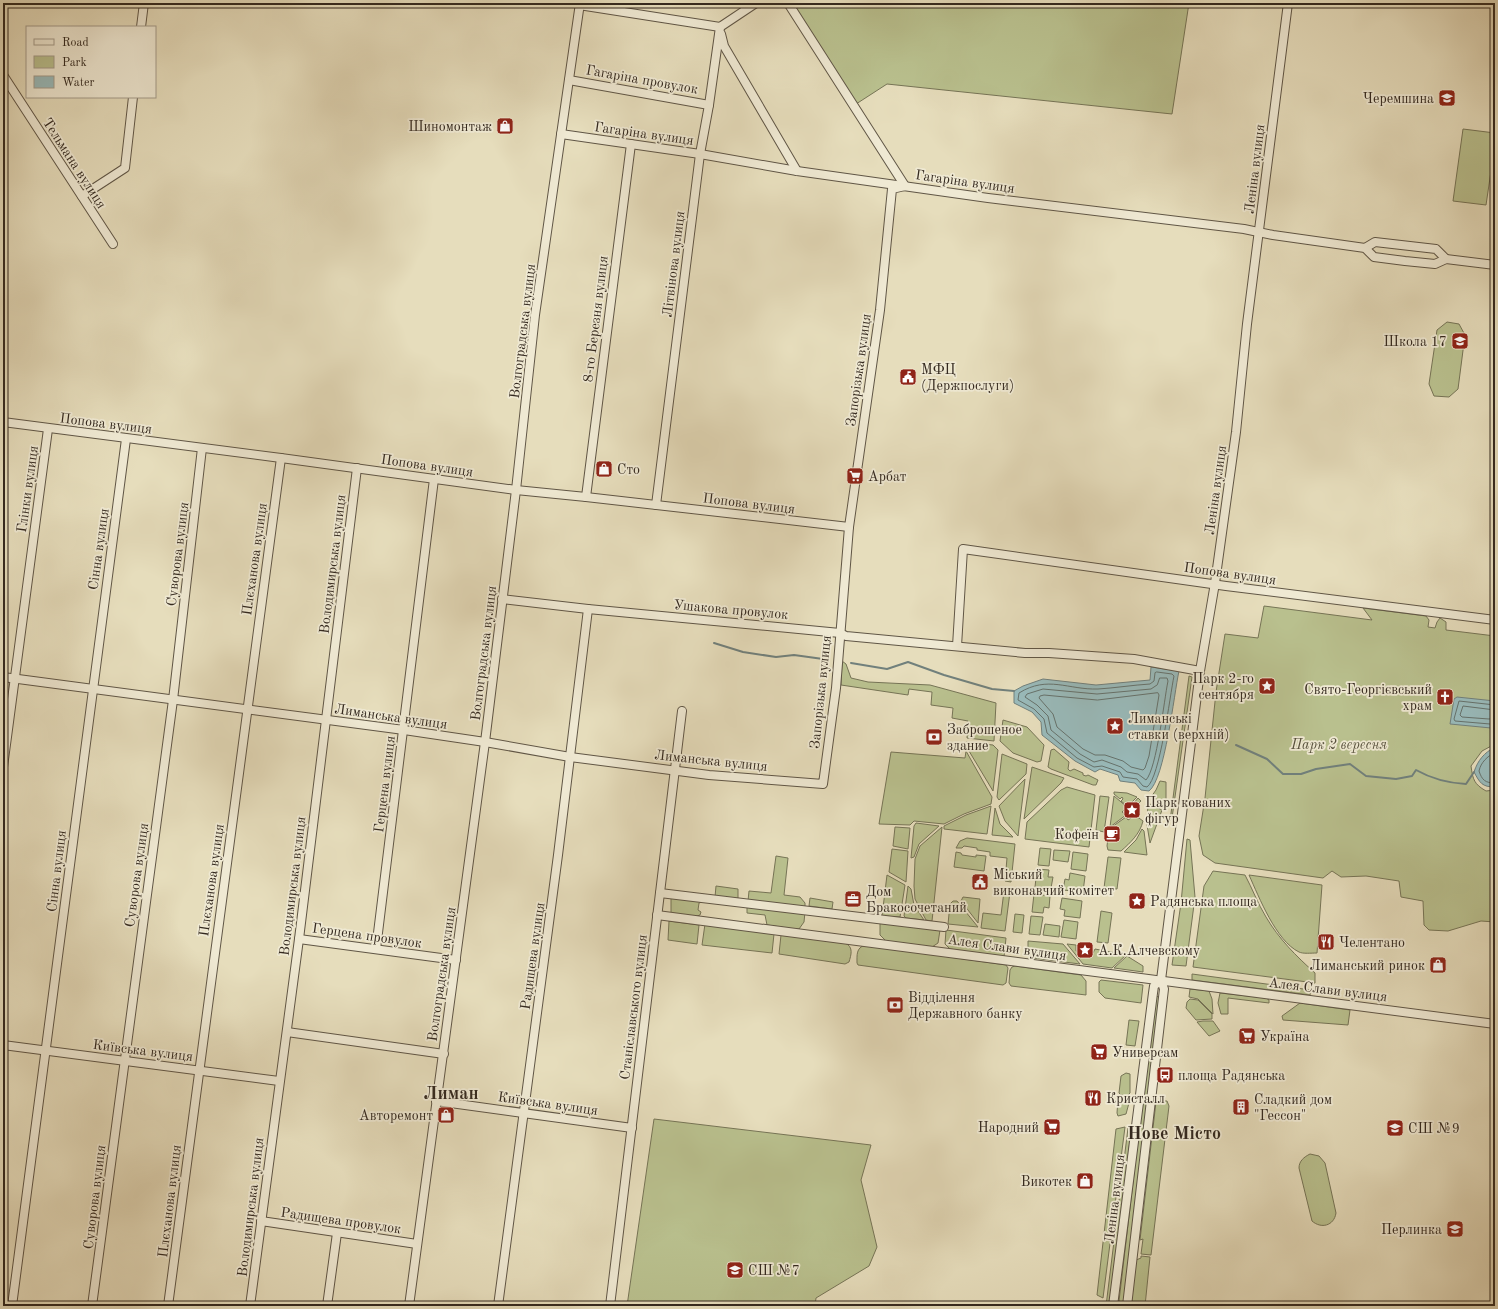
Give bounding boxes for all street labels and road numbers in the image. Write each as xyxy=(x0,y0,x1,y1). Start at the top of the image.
street label: Гагаріна провулок xyxy=(585,63,699,97)
street label: Тельмана вулиця xyxy=(40,116,109,211)
street label: Гагаріна вулиця xyxy=(593,120,694,148)
street label: Леніна вулиця xyxy=(1243,124,1267,215)
street label: Гагаріна вулиця xyxy=(914,168,1015,196)
street label: Літвінова вулиця xyxy=(661,210,687,318)
street label: 8-го Березня вулиця xyxy=(581,255,611,383)
street label: Волгоградська вулиця xyxy=(508,263,538,399)
street label: Запорізька вулиця xyxy=(844,313,874,428)
street label: Попова вулиця xyxy=(59,411,153,437)
street label: Глінки вулиця xyxy=(15,445,41,534)
street label: Леніна вулиця xyxy=(1203,445,1229,536)
street label: Попова вулиця xyxy=(380,453,474,479)
street label: Попова вулиця xyxy=(702,491,796,517)
street label: Володимирська вулиця xyxy=(318,494,348,635)
street label: Суворова вулиця xyxy=(165,501,191,607)
street label: Плєханова вулиця xyxy=(240,502,270,616)
street label: Сінна вулиця xyxy=(86,507,112,591)
street label: Попова вулиця xyxy=(1183,561,1277,587)
street label: Волгоградська вулиця xyxy=(469,585,499,721)
street label: Ушакова провулок xyxy=(673,598,789,622)
street label: Запорізька вулиця xyxy=(808,635,834,749)
street label: Лиманська вулиця xyxy=(334,702,448,732)
street label: Герцена вулиця xyxy=(372,735,398,833)
street label: Лиманська вулиця xyxy=(654,748,768,774)
street label: Володимирська вулиця xyxy=(278,816,308,957)
street label: Суворова вулиця xyxy=(123,822,151,928)
street label: Плєханова вулиця xyxy=(197,823,227,937)
street label: Сінна вулиця xyxy=(45,829,69,913)
street label: Радищева вулиця xyxy=(519,902,547,1011)
street label: Волгоградська вулиця xyxy=(426,906,458,1042)
street label: Герцена провулок xyxy=(311,921,423,951)
street label: Алея Слави вулиця xyxy=(947,933,1067,963)
street label: Станіславського вулиця xyxy=(618,934,650,1081)
street label: Алея Слави вулиця xyxy=(1268,976,1388,1004)
street label: Київська вулиця xyxy=(92,1038,194,1064)
street label: Київська вулиця xyxy=(497,1090,599,1118)
street label: Володимирська вулиця xyxy=(236,1137,266,1278)
street label: Суворова вулиця xyxy=(82,1144,108,1250)
street label: Плєханова вулиця xyxy=(156,1144,184,1258)
street label: Леніна вулиця xyxy=(1103,1154,1127,1245)
street label: Радищева провулок xyxy=(280,1206,402,1236)

